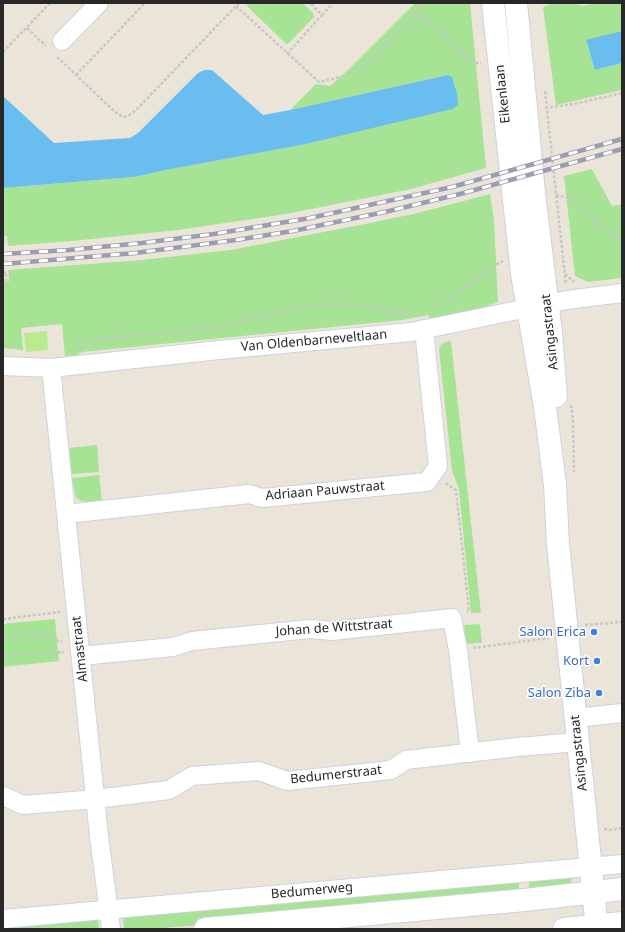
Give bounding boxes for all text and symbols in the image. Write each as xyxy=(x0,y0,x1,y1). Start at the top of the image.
street label: Eikenlaan xyxy=(492,64,514,124)
street label: Asingastraat xyxy=(538,293,562,371)
street label: Van Oldenbarneveltlaan xyxy=(240,327,388,355)
street label: Adriaan Pauwstraat xyxy=(265,478,385,504)
street label: Almastraat xyxy=(69,615,91,683)
street label: Johan de Wittstraat xyxy=(275,616,393,640)
place label: Salon Erica xyxy=(519,624,586,640)
marker: Salon Erica xyxy=(589,627,599,637)
place label: Kort xyxy=(563,653,589,669)
marker: Kort xyxy=(592,656,602,666)
place label: Salon Ziba xyxy=(528,685,591,701)
marker: Salon Ziba xyxy=(594,688,604,698)
street label: Asingastraat xyxy=(567,714,591,792)
street label: Bedumerstraat xyxy=(289,762,383,788)
street label: Bedumerweg xyxy=(270,880,354,902)

